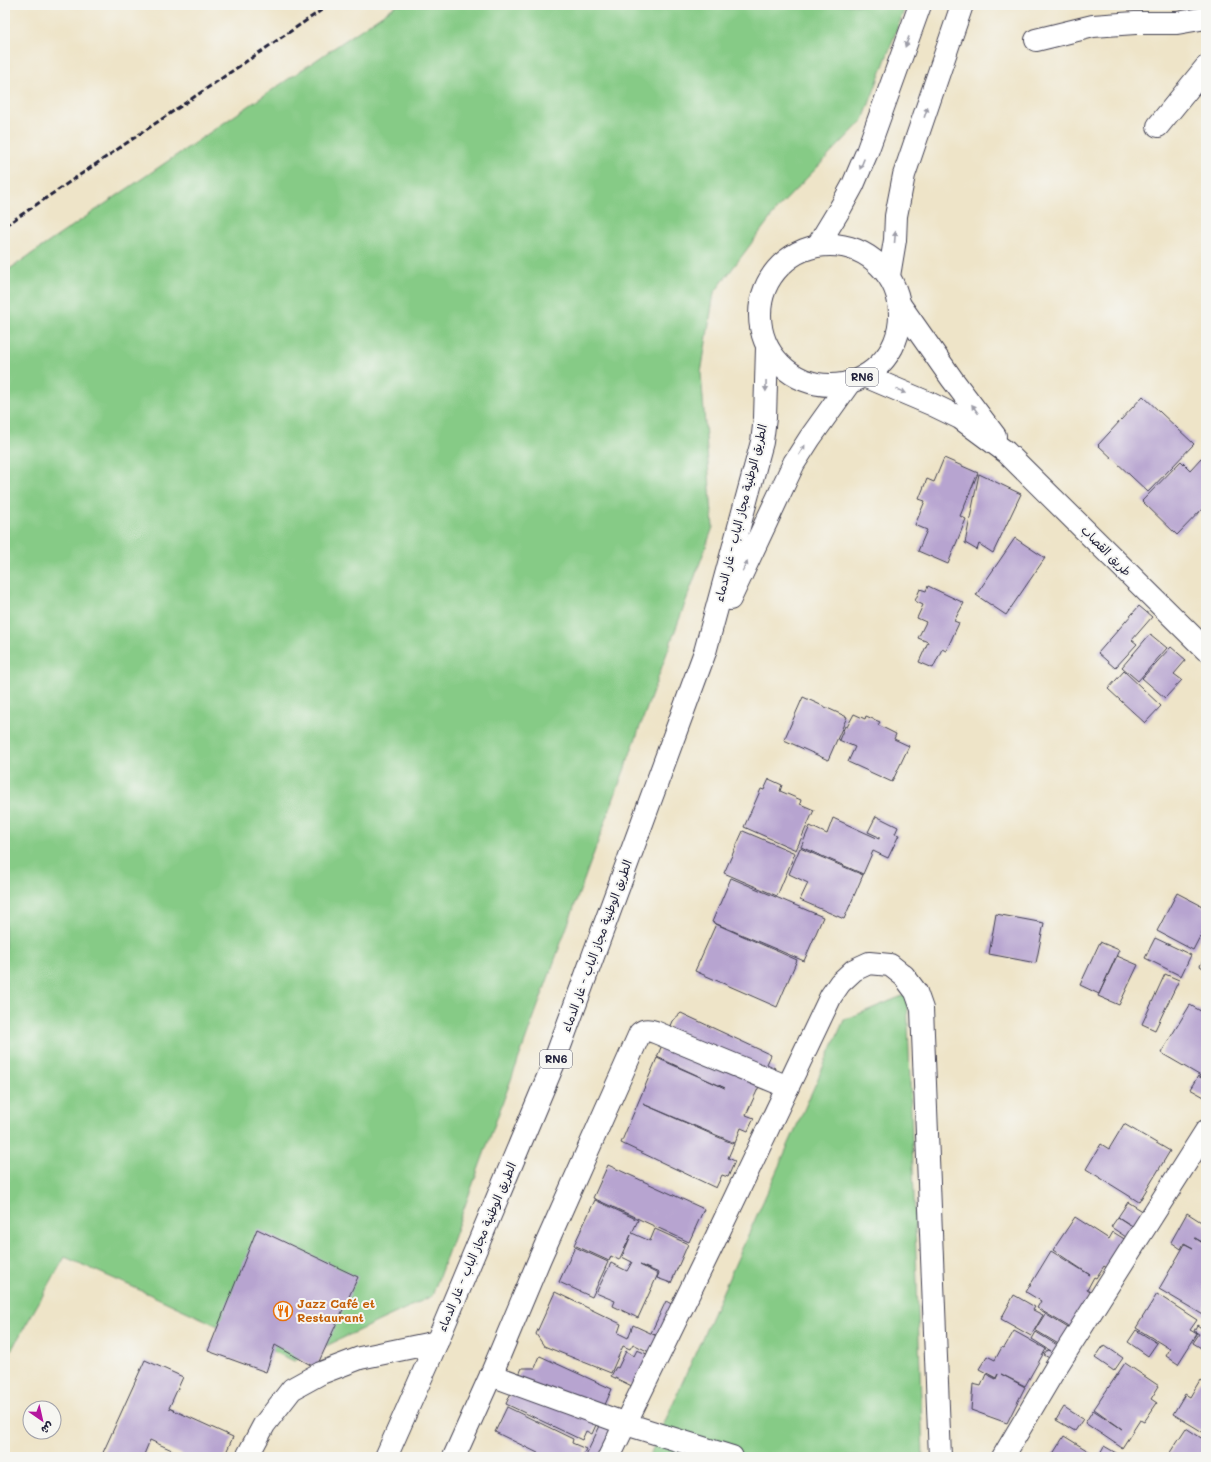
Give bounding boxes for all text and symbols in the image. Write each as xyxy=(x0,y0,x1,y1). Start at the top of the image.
one-way arrow xyxy=(904,36,910,48)
one-way arrow xyxy=(923,105,929,117)
one-way arrow xyxy=(859,158,865,169)
one-way arrow xyxy=(891,231,898,243)
road number: RN6 xyxy=(846,368,878,386)
one-way arrow xyxy=(763,380,770,392)
one-way arrow xyxy=(895,388,906,394)
one-way arrow xyxy=(971,403,979,414)
street label: الطريق الوطنية مجاز الباب - غار الدماء xyxy=(710,422,771,603)
one-way arrow xyxy=(798,445,806,455)
street label: طريق القصاب xyxy=(1077,522,1135,580)
one-way arrow xyxy=(742,561,748,572)
street label: الطريق الوطنية مجاز الباب - غار الدماء xyxy=(557,857,636,1034)
road number: RN6 xyxy=(540,1050,572,1068)
street label: الطريق الوطنية مجاز الباب - غار الدماء xyxy=(433,1159,520,1334)
place label: Jazz Café et Restaurant xyxy=(297,1295,375,1325)
restaurant icon: Jazz Café et Restaurant xyxy=(272,1300,294,1322)
north arrow xyxy=(22,1400,62,1440)
text: ش xyxy=(39,1419,57,1438)

